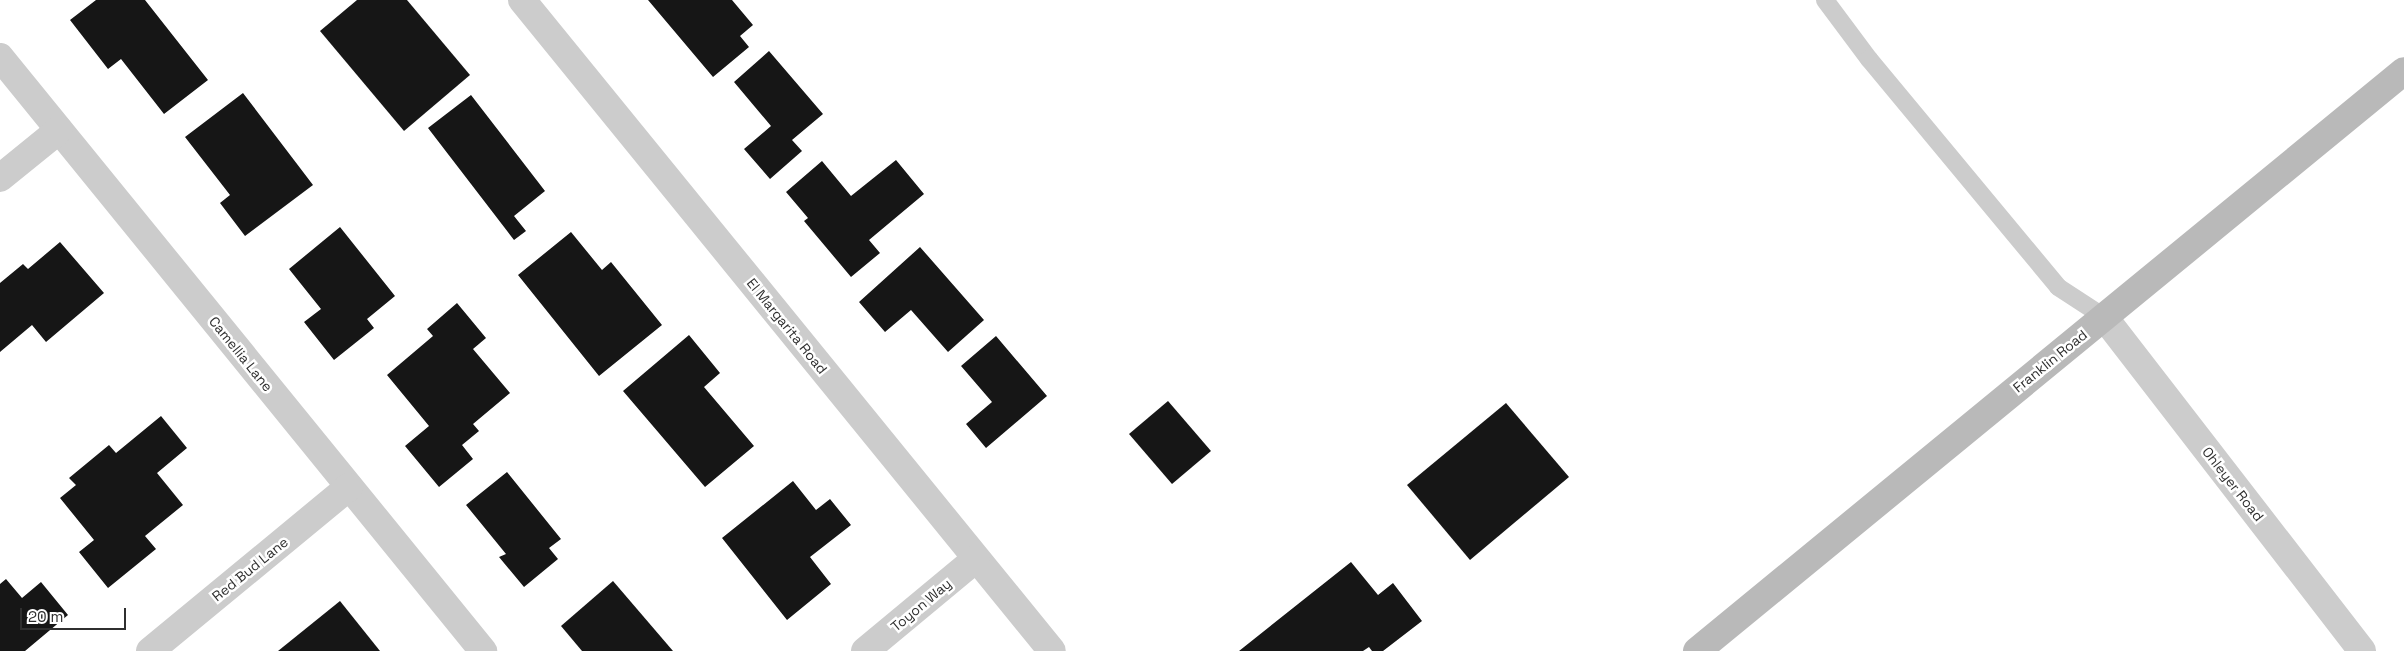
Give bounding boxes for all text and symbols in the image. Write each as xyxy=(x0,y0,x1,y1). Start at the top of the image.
street label: El Margarita Road xyxy=(743,275,831,377)
street label: Camellia Lane xyxy=(206,313,276,395)
street label: Franklin Road xyxy=(2010,326,2090,396)
street label: Ohleyer Road xyxy=(2199,443,2267,525)
street label: Red Bud Lane xyxy=(209,533,291,605)
street label: Toyon Way xyxy=(887,575,955,635)
scale bar xyxy=(22,598,129,630)
text: 20 m xyxy=(28,607,63,626)

